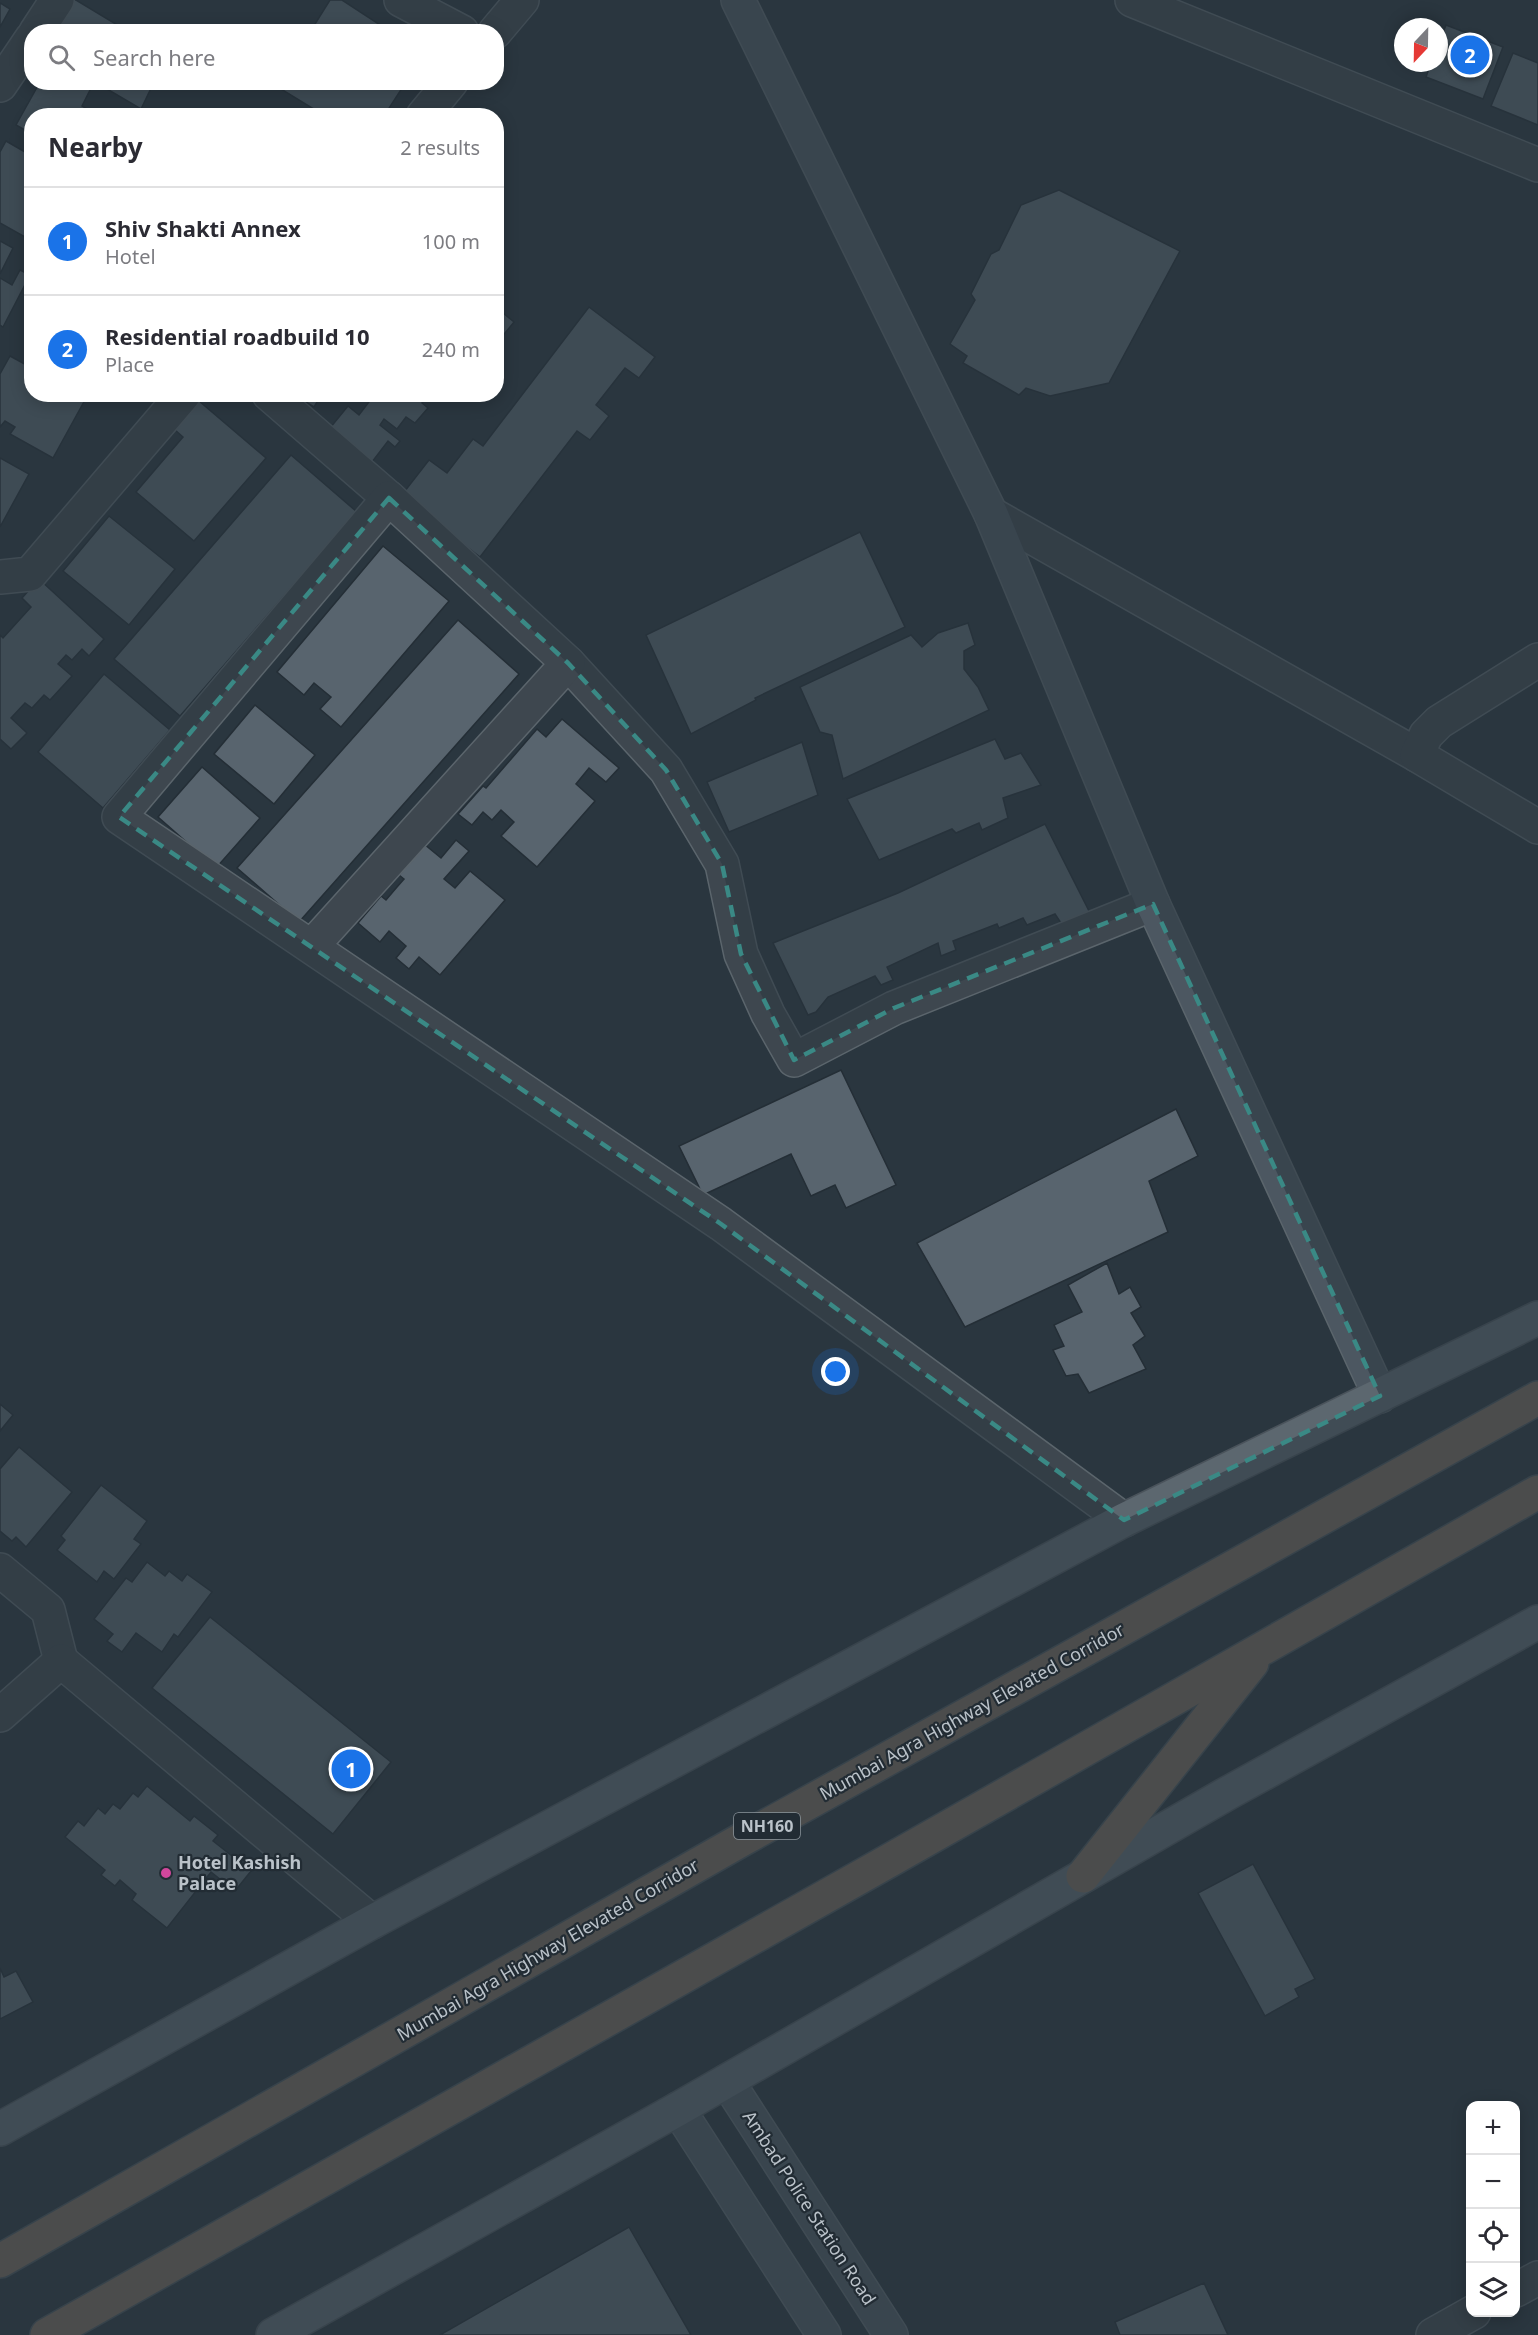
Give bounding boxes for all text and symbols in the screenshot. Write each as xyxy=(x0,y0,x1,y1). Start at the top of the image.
north arrow xyxy=(1394,18,1448,72)
search box xyxy=(24,24,504,90)
pin: 2 xyxy=(1450,32,1490,78)
icon: search xyxy=(45,41,78,74)
text: Search here xyxy=(93,42,215,72)
text: Nearby xyxy=(48,129,143,165)
text: 2 results xyxy=(400,134,480,161)
text: Shiv Shakti Annex xyxy=(105,213,301,243)
text: 1 xyxy=(62,228,73,255)
text: 100 m xyxy=(422,228,480,255)
text: Hotel xyxy=(105,243,156,270)
text: Residential roadbuild 10 xyxy=(105,321,369,351)
text: 2 xyxy=(62,336,73,363)
text: 240 m xyxy=(422,336,480,363)
text: Place xyxy=(105,351,154,378)
your location xyxy=(821,1357,850,1386)
street label: Mumbai Agra Highway Elevated Corridor xyxy=(815,1617,1129,1805)
pin: 1 xyxy=(332,1746,370,1792)
road number: NH160 xyxy=(734,1813,800,1839)
place label: Hotel Kashish Palace xyxy=(178,1850,301,1895)
street label: Mumbai Agra Highway Elevated Corridor xyxy=(392,1852,703,2046)
marker: Hotel Kashish Palace xyxy=(159,1866,173,1880)
map controls xyxy=(1466,2101,1520,2317)
button: + xyxy=(1466,2101,1520,2155)
street label: Ambad Police Station Road xyxy=(738,2106,882,2309)
button: − xyxy=(1466,2155,1520,2209)
button: locate xyxy=(1466,2209,1520,2263)
button: layers xyxy=(1466,2263,1520,2317)

